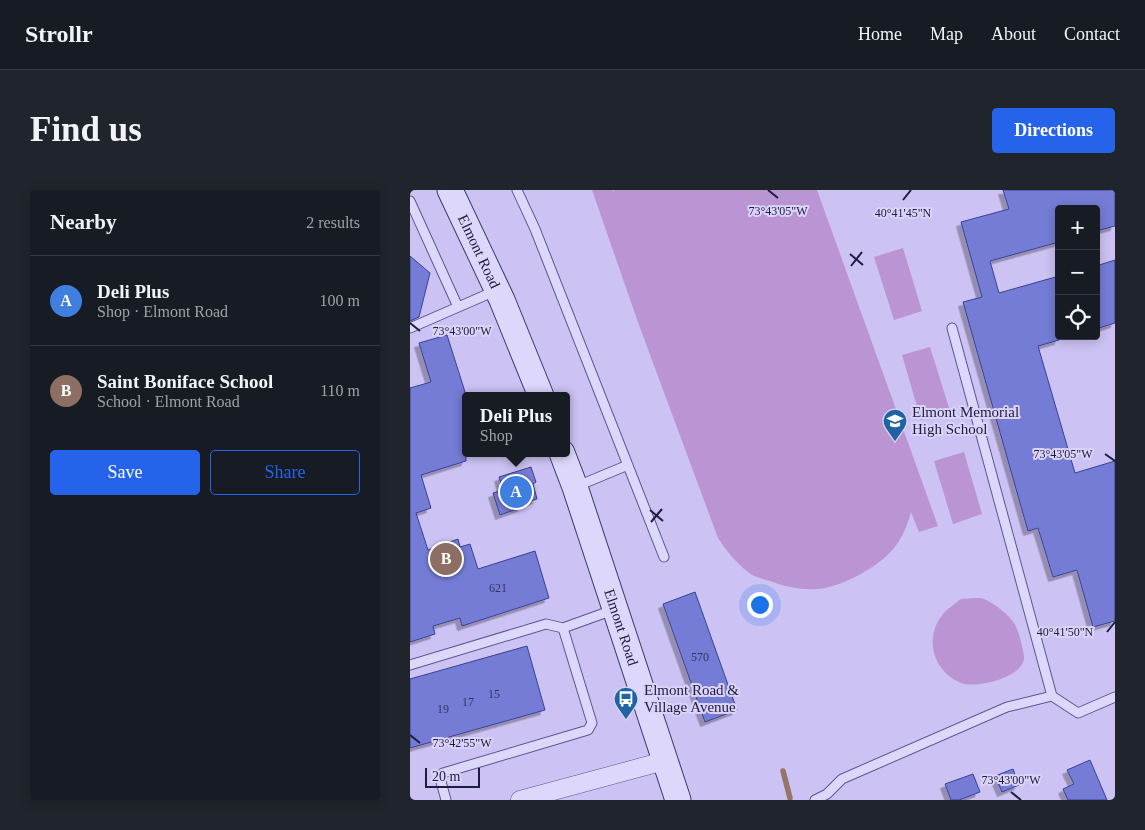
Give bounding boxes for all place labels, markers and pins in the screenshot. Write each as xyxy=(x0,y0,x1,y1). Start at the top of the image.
place label: Elmont Memorial High School xyxy=(912,404,1019,437)
school or university icon: Elmont Memorial High School xyxy=(882,408,908,442)
pin: A xyxy=(500,473,532,511)
pin: B xyxy=(430,540,462,578)
place label: Elmont Road & Village Avenue xyxy=(644,682,739,715)
bus stop icon: Elmont Road & Village Avenue xyxy=(613,686,639,720)

